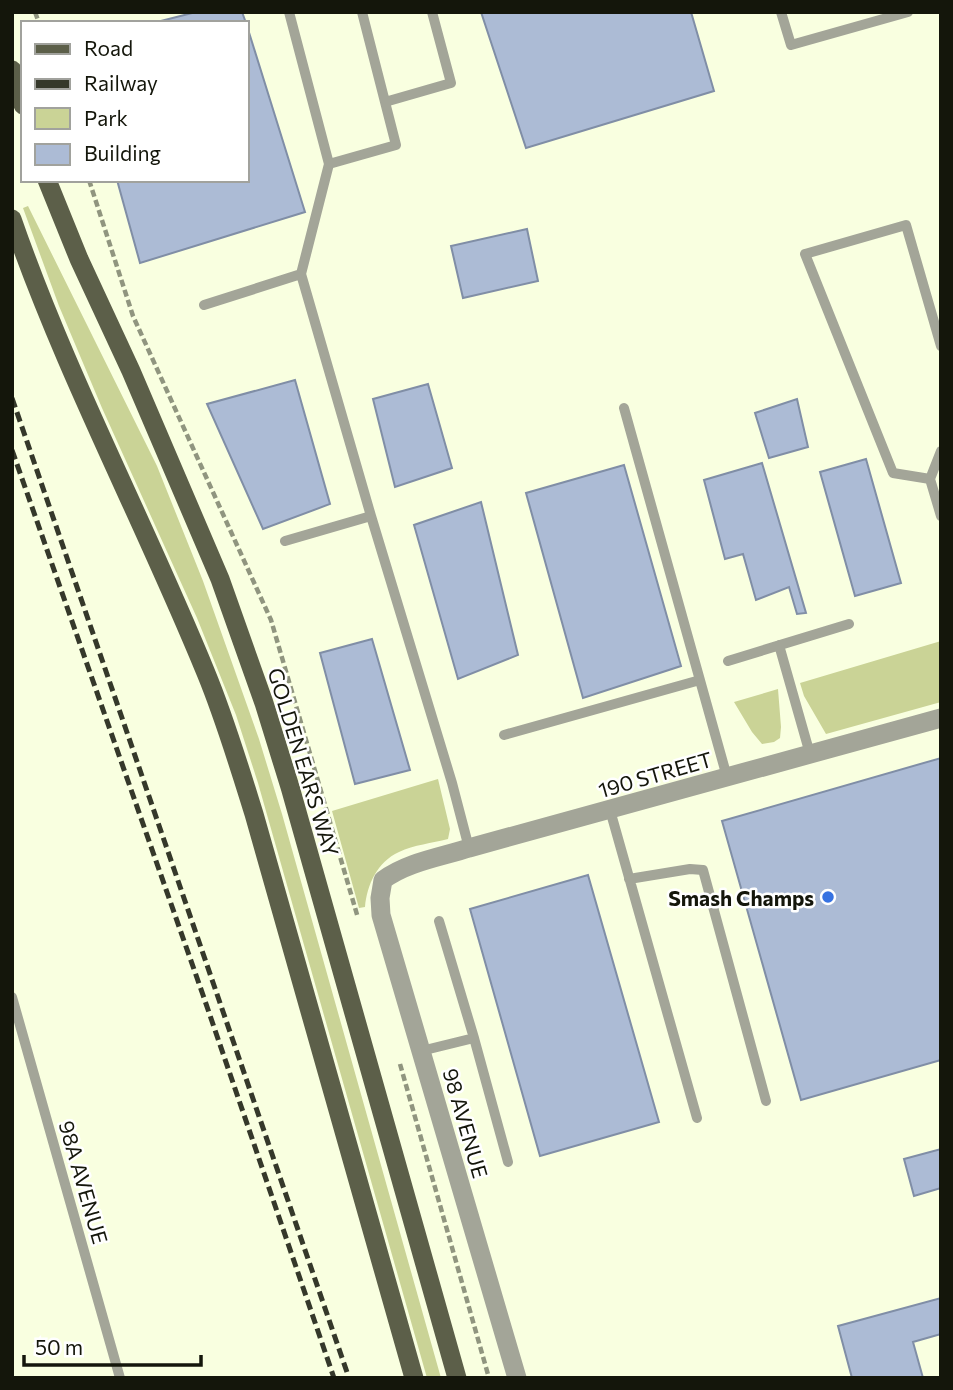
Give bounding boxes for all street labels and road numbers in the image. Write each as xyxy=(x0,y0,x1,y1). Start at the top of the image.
street label: GOLDEN EARS WAY xyxy=(263,665,345,860)
street label: 190 STREET xyxy=(595,746,715,802)
street label: 98 AVENUE xyxy=(438,1065,494,1181)
street label: 98A AVENUE xyxy=(54,1118,114,1246)

